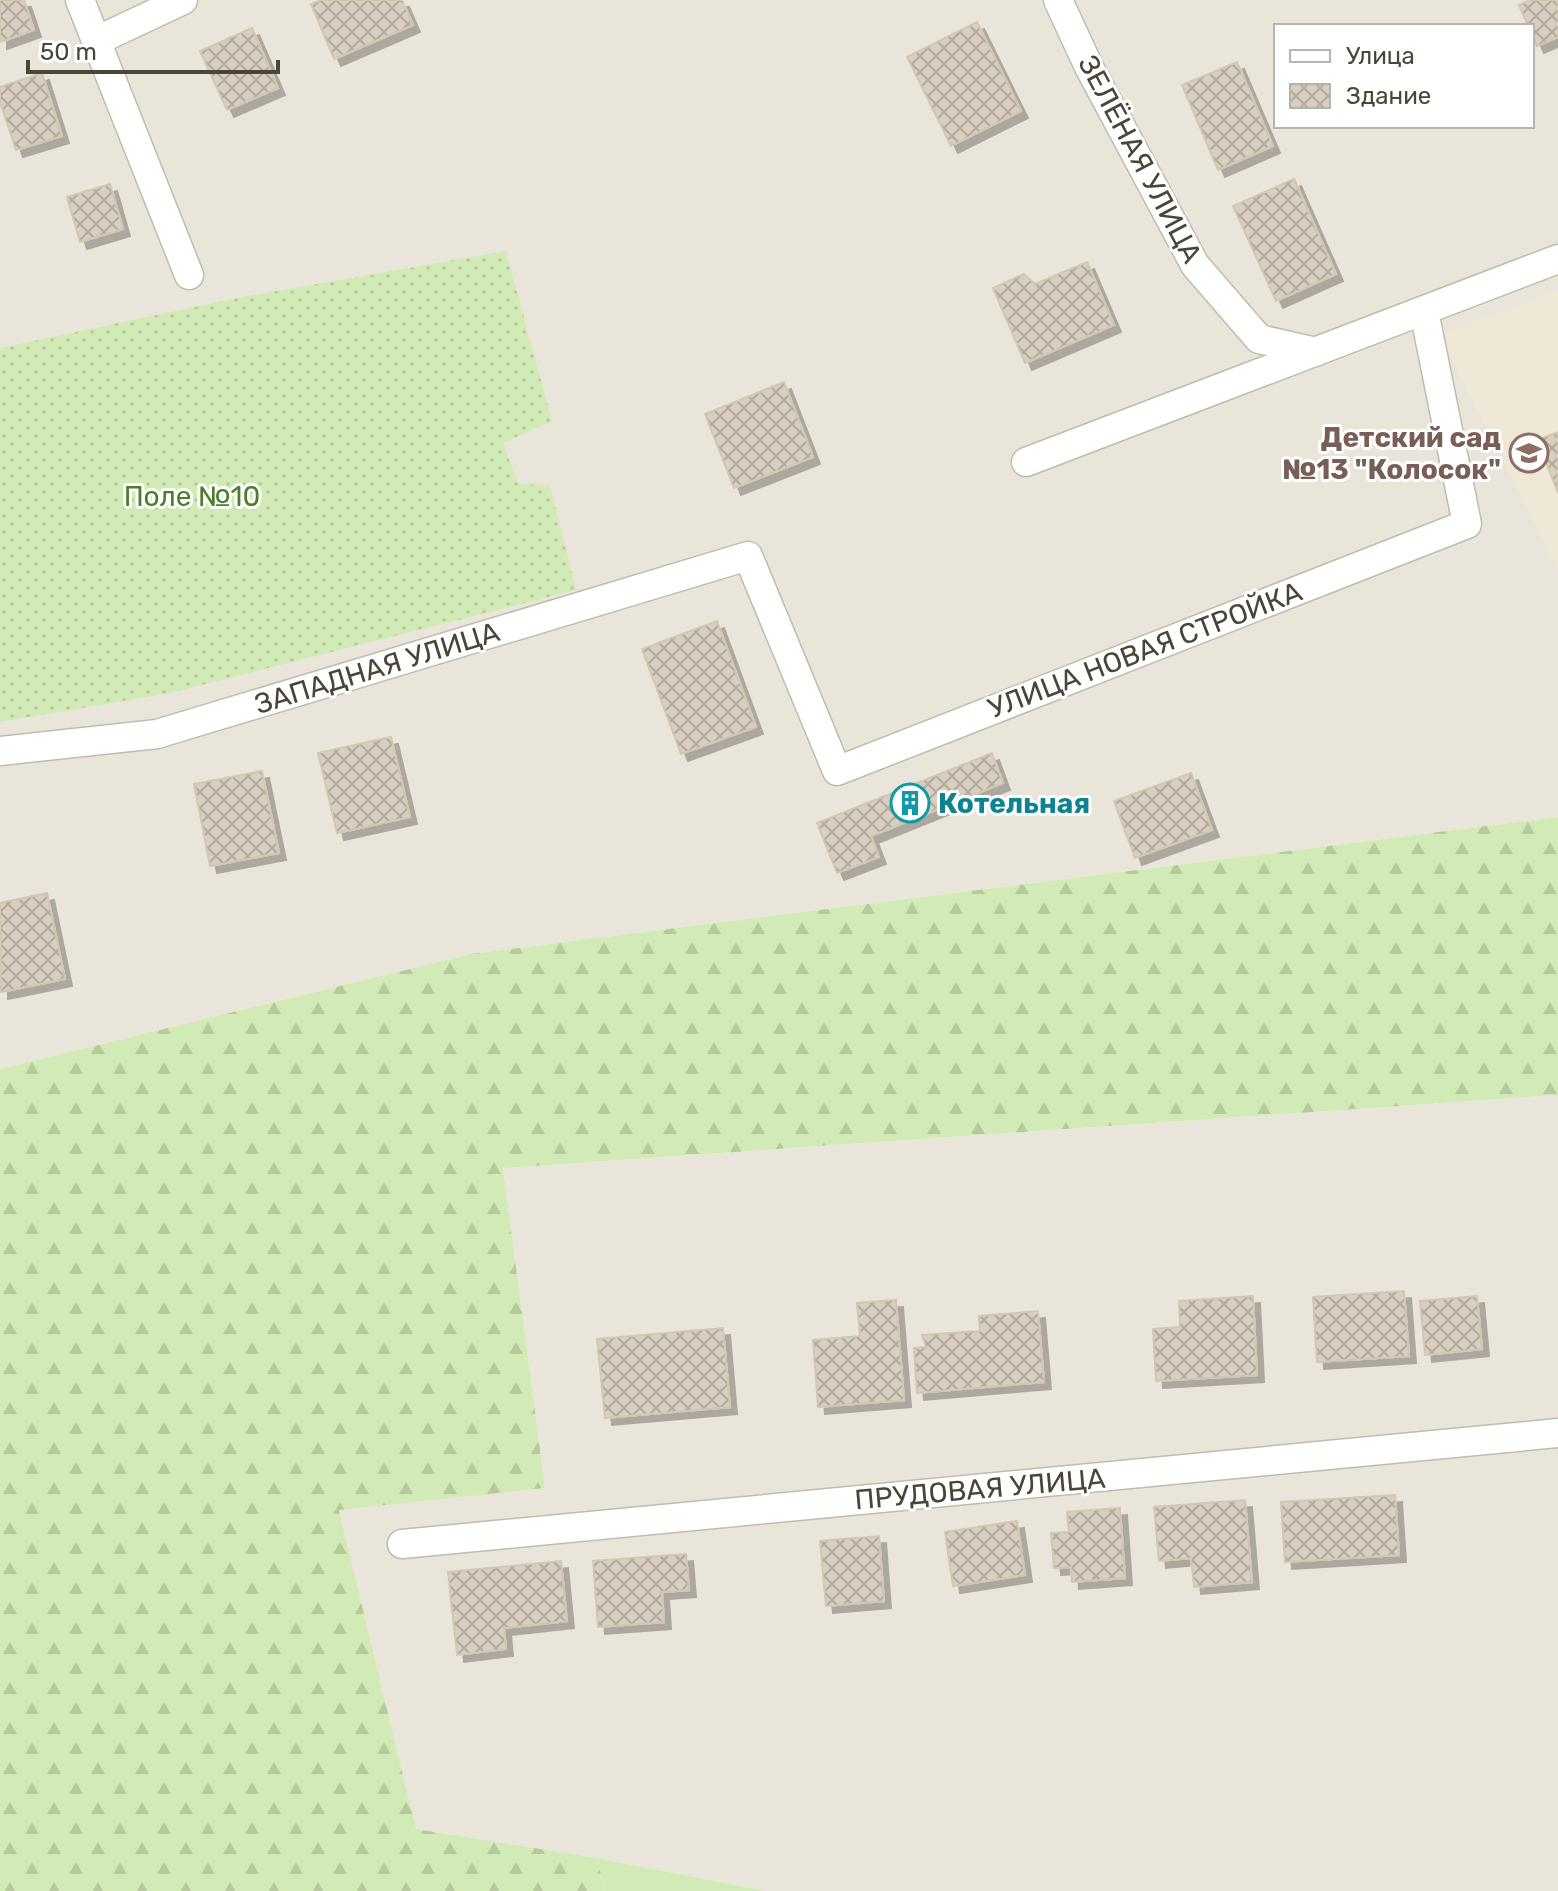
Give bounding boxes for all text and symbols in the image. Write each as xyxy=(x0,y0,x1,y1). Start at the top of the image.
scale bar xyxy=(28,24,278,74)
legend xyxy=(1274,24,1534,128)
text: 50 m xyxy=(40,38,97,66)
text: Улица xyxy=(1346,42,1415,70)
street label: ЗЕЛЁНАЯ УЛИЦА xyxy=(1071,49,1209,269)
text: Здание xyxy=(1346,82,1431,110)
place label: Детский сад №13 "Колосок" xyxy=(1282,421,1501,486)
school or university icon: Детский сад №13 "Колосок" xyxy=(1508,432,1550,474)
park label: Поле №10 xyxy=(124,480,260,513)
street label: УЛИЦА НОВАЯ СТРОЙКА xyxy=(983,575,1307,725)
street label: ЗАПАДНАЯ УЛИЦА xyxy=(251,615,504,721)
building icon: Котельная xyxy=(889,782,931,824)
place label: Котельная xyxy=(938,787,1090,820)
street label: ПРУДОВАЯ УЛИЦА xyxy=(853,1462,1107,1516)

